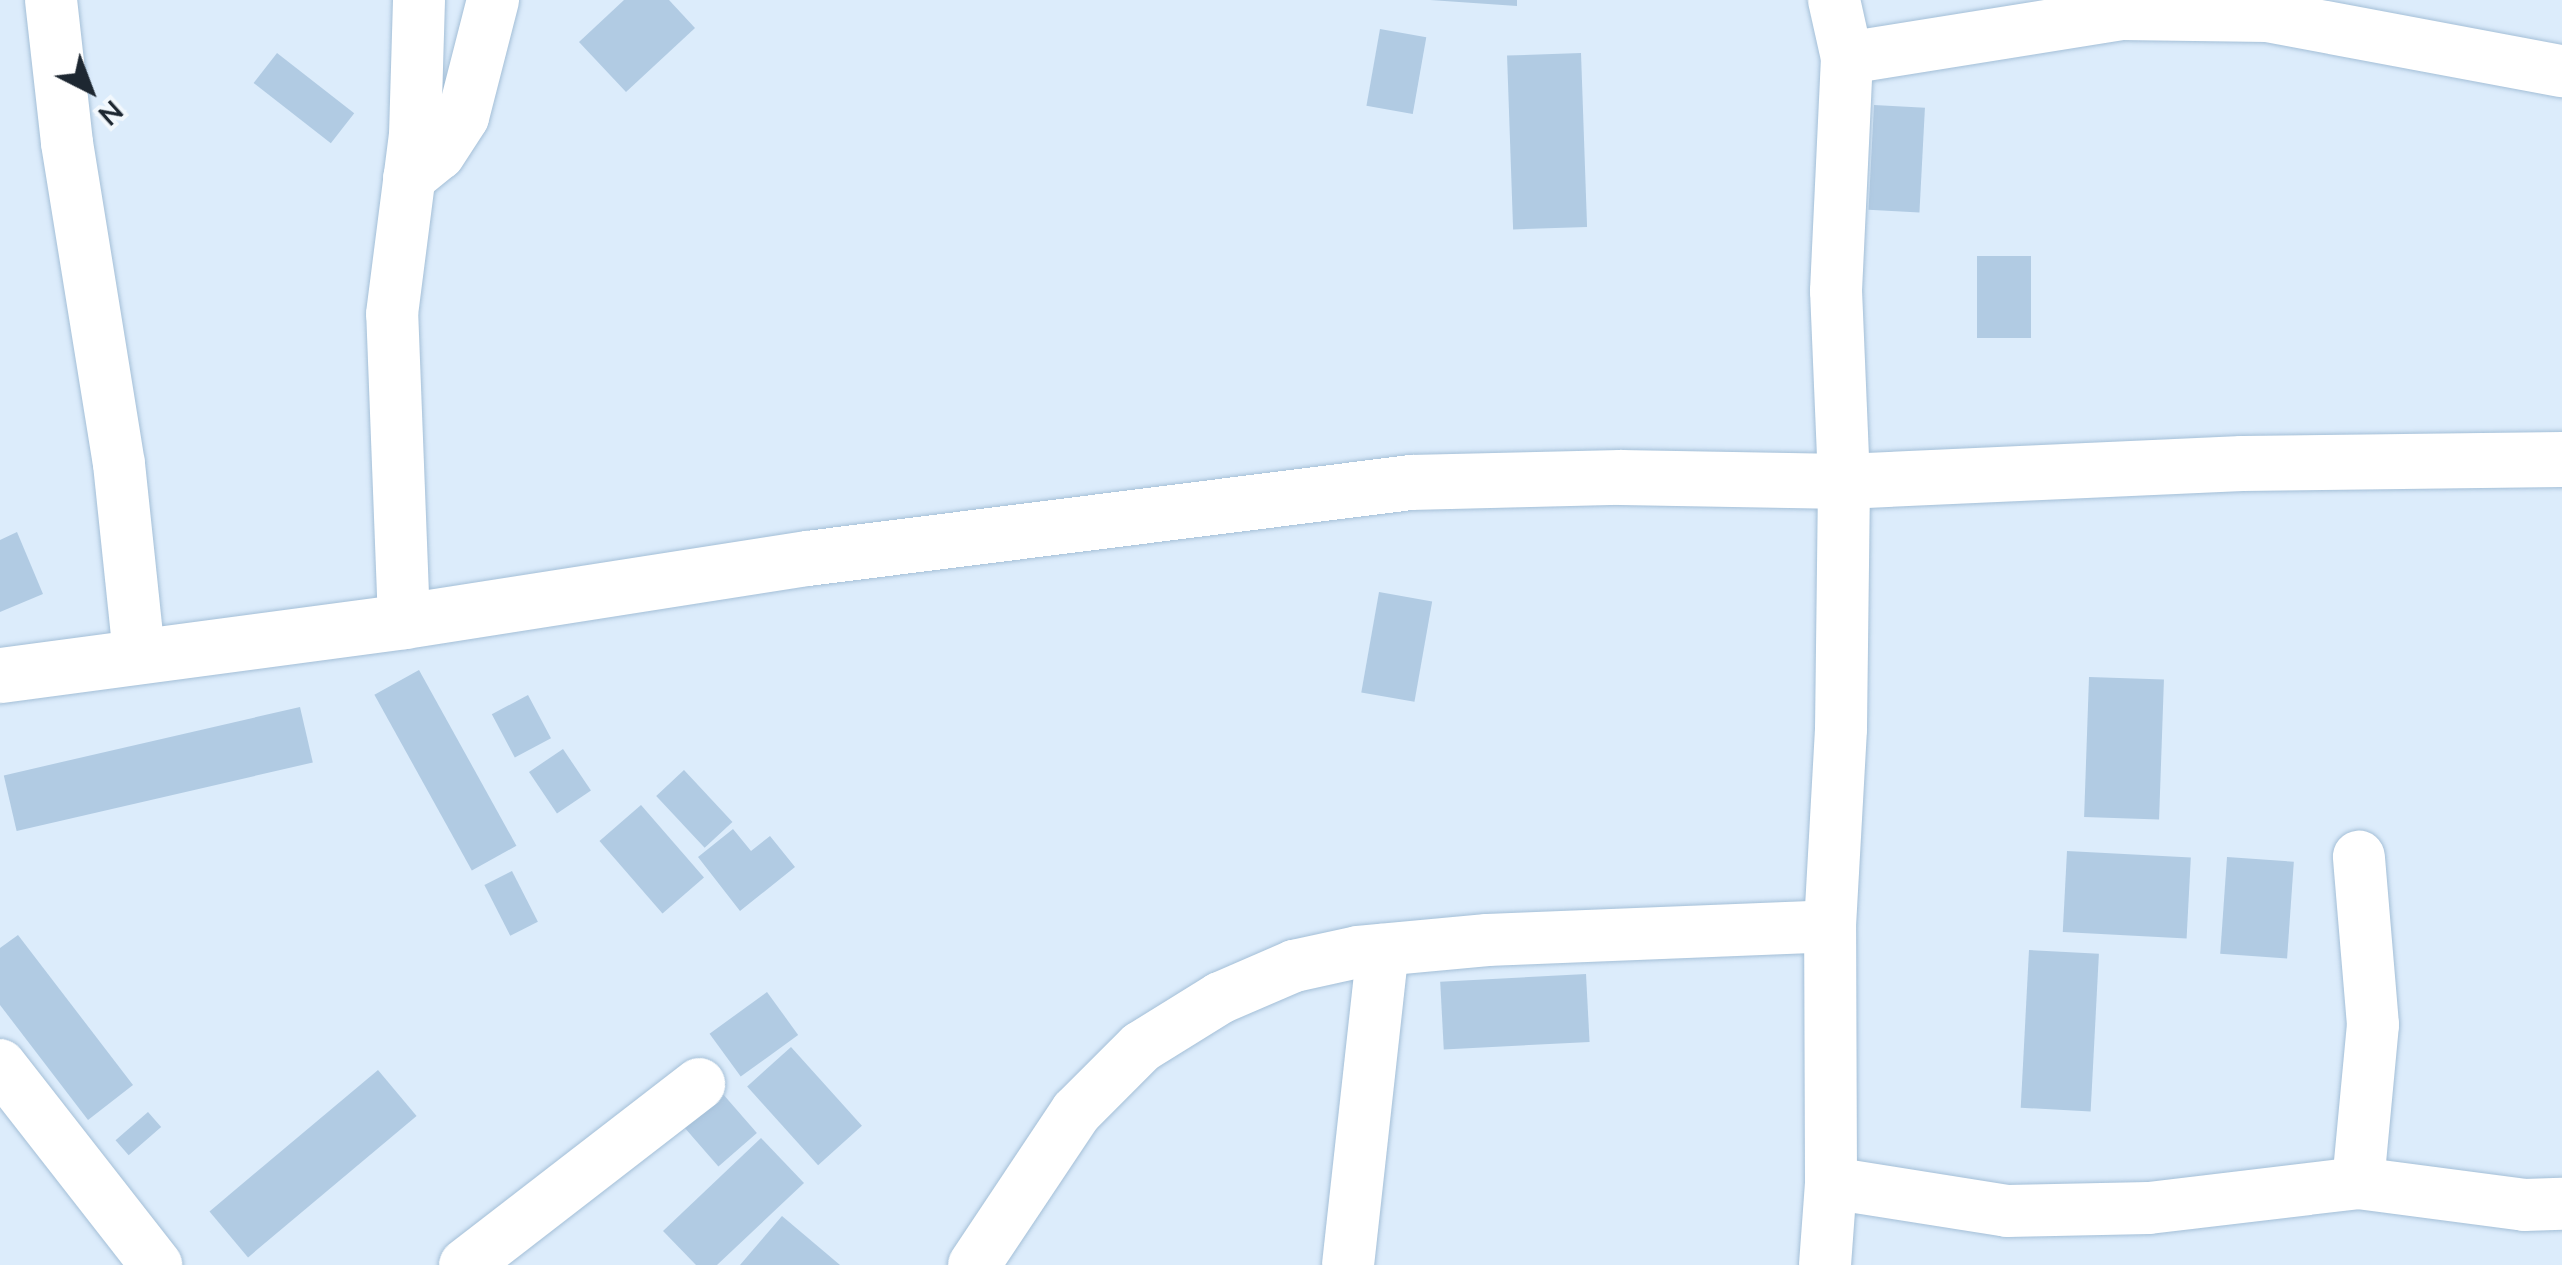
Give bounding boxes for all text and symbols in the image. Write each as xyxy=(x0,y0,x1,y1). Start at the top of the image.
north arrow xyxy=(40,40,140,140)
text: N xyxy=(90,91,131,133)

